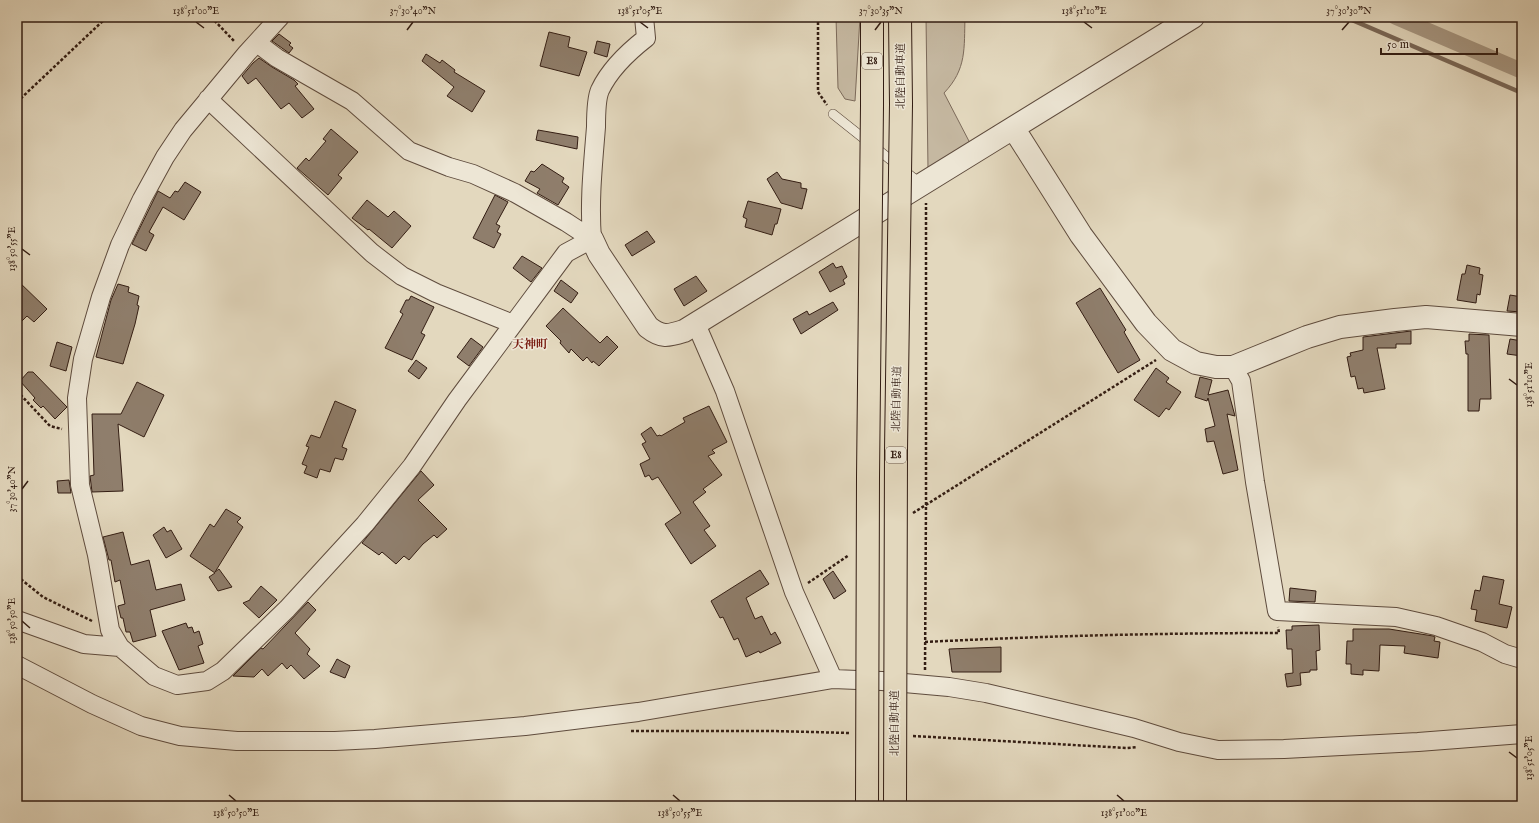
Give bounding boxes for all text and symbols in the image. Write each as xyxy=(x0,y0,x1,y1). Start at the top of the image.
text: 138°51'00"E xyxy=(173,5,219,18)
text: 37°30'40"N xyxy=(390,5,437,18)
text: 138°51'05"E xyxy=(617,5,663,18)
text: 37°30'35"N xyxy=(859,5,903,18)
text: 138°51'10"E xyxy=(1061,5,1107,18)
text: 37°30'30"N xyxy=(1326,5,1372,18)
scale bar xyxy=(1381,30,1497,56)
text: 50 m xyxy=(1387,37,1409,52)
street label: 北陸自動車道 xyxy=(894,43,908,109)
road number: E8 xyxy=(862,53,882,69)
text: 138°50'55"E xyxy=(6,226,19,271)
district label: 天神町 xyxy=(512,337,548,352)
text: 138°51'10"E xyxy=(1523,362,1536,408)
street label: 北陸自動車道 xyxy=(889,366,905,432)
road number: E8 xyxy=(886,447,906,463)
text: 37°30'40"N xyxy=(6,465,19,512)
text: 138°50'50"E xyxy=(6,598,19,644)
street label: 北陸自動車道 xyxy=(888,690,902,756)
text: 138°51'05"E xyxy=(1523,735,1536,781)
text: 138°50'50"E xyxy=(213,807,259,820)
text: 138°50'55"E xyxy=(658,807,703,820)
text: 138°51'00"E xyxy=(1101,807,1147,820)

